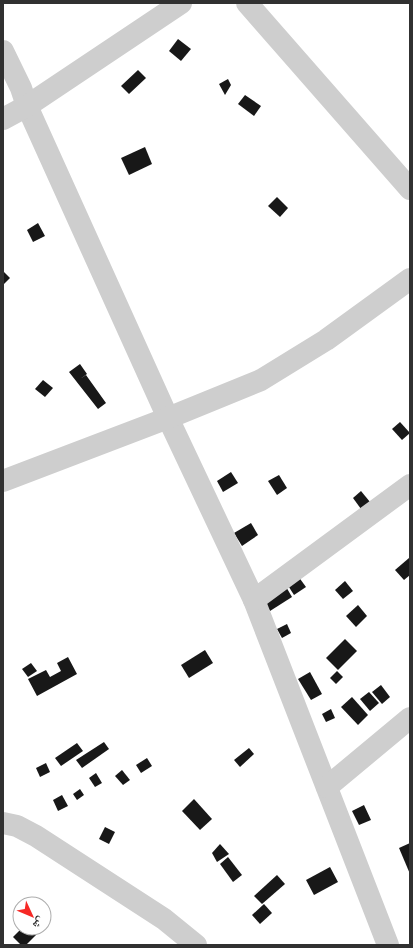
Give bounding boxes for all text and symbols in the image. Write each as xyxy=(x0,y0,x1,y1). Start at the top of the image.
north arrow xyxy=(12,896,52,936)
text: ش xyxy=(29,913,48,932)

